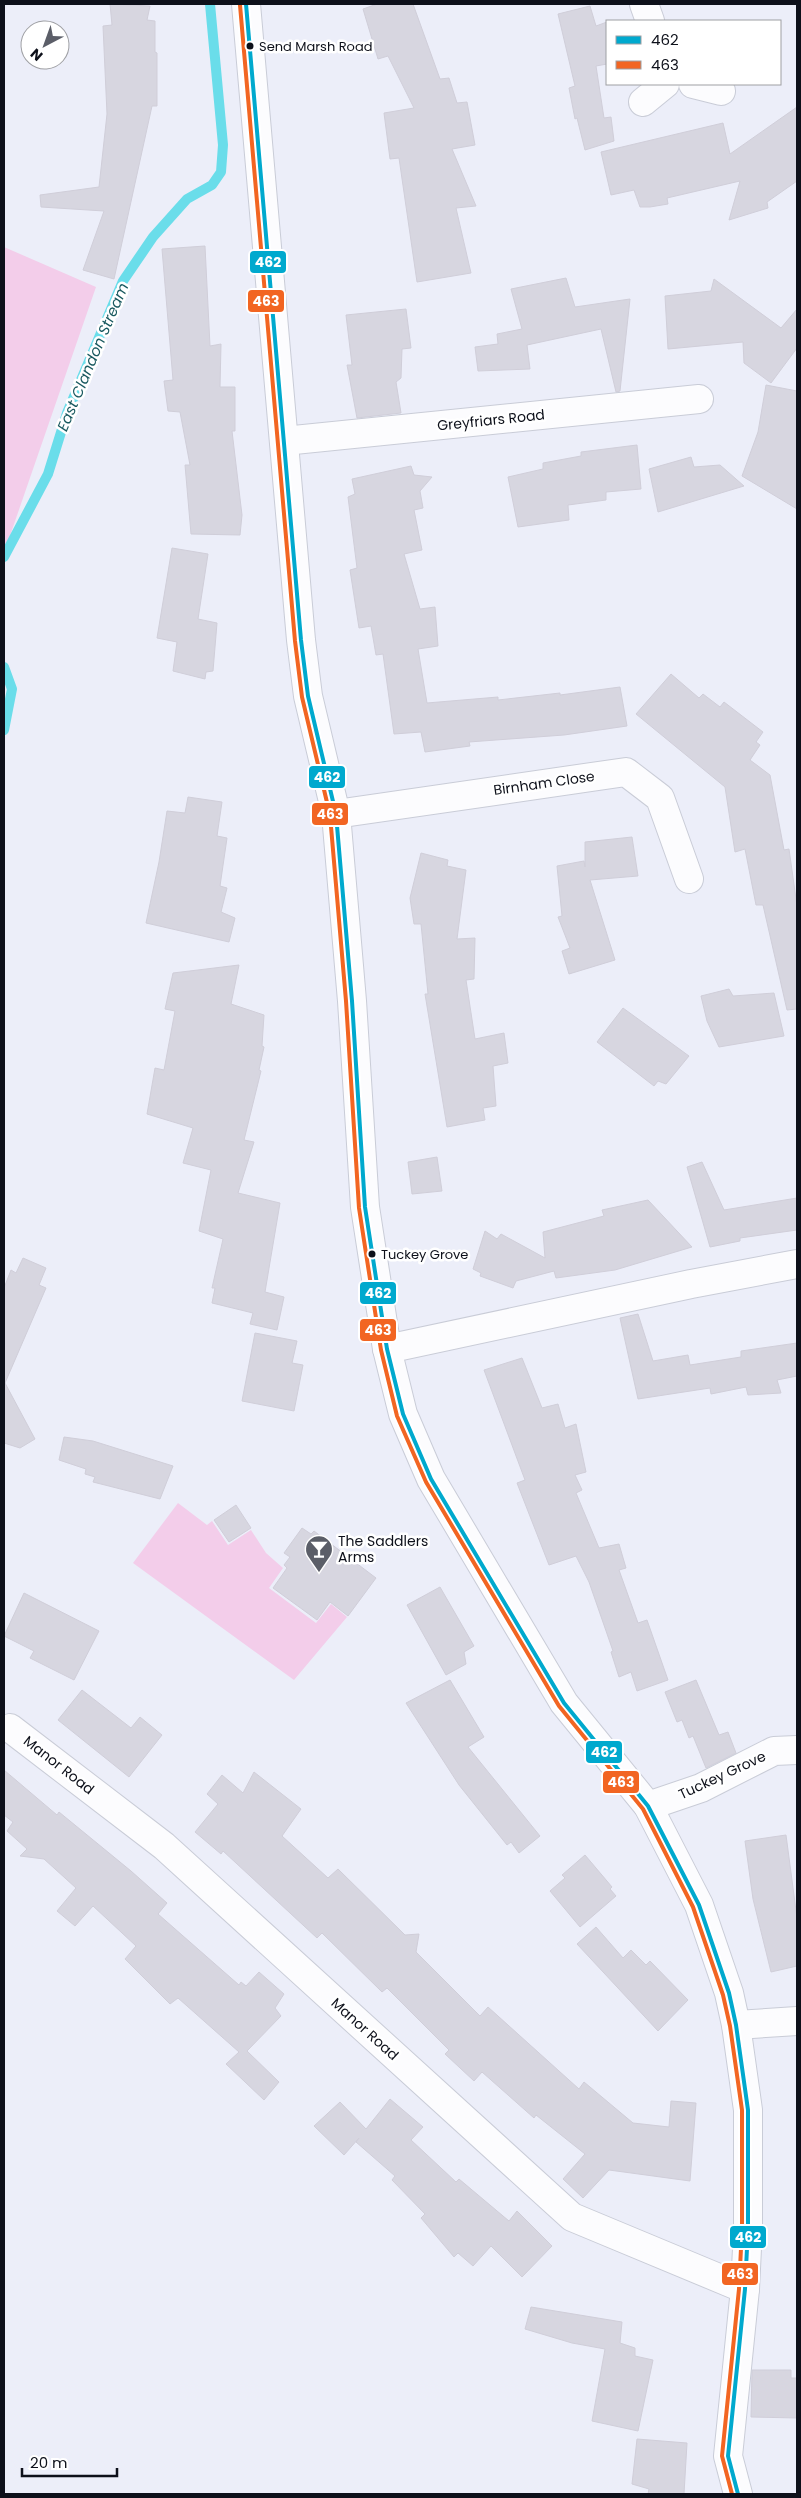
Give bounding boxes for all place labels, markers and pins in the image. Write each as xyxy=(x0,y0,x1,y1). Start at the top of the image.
place label: Send Marsh Road xyxy=(259,37,372,56)
marker: Send Marsh Road xyxy=(245,41,255,51)
place label: Tuckey Grove xyxy=(381,1245,468,1264)
marker: Tuckey Grove xyxy=(367,1249,377,1259)
place label: The Saddlers Arms xyxy=(338,1531,428,1567)
bar icon: The Saddlers Arms xyxy=(304,1534,334,1573)

